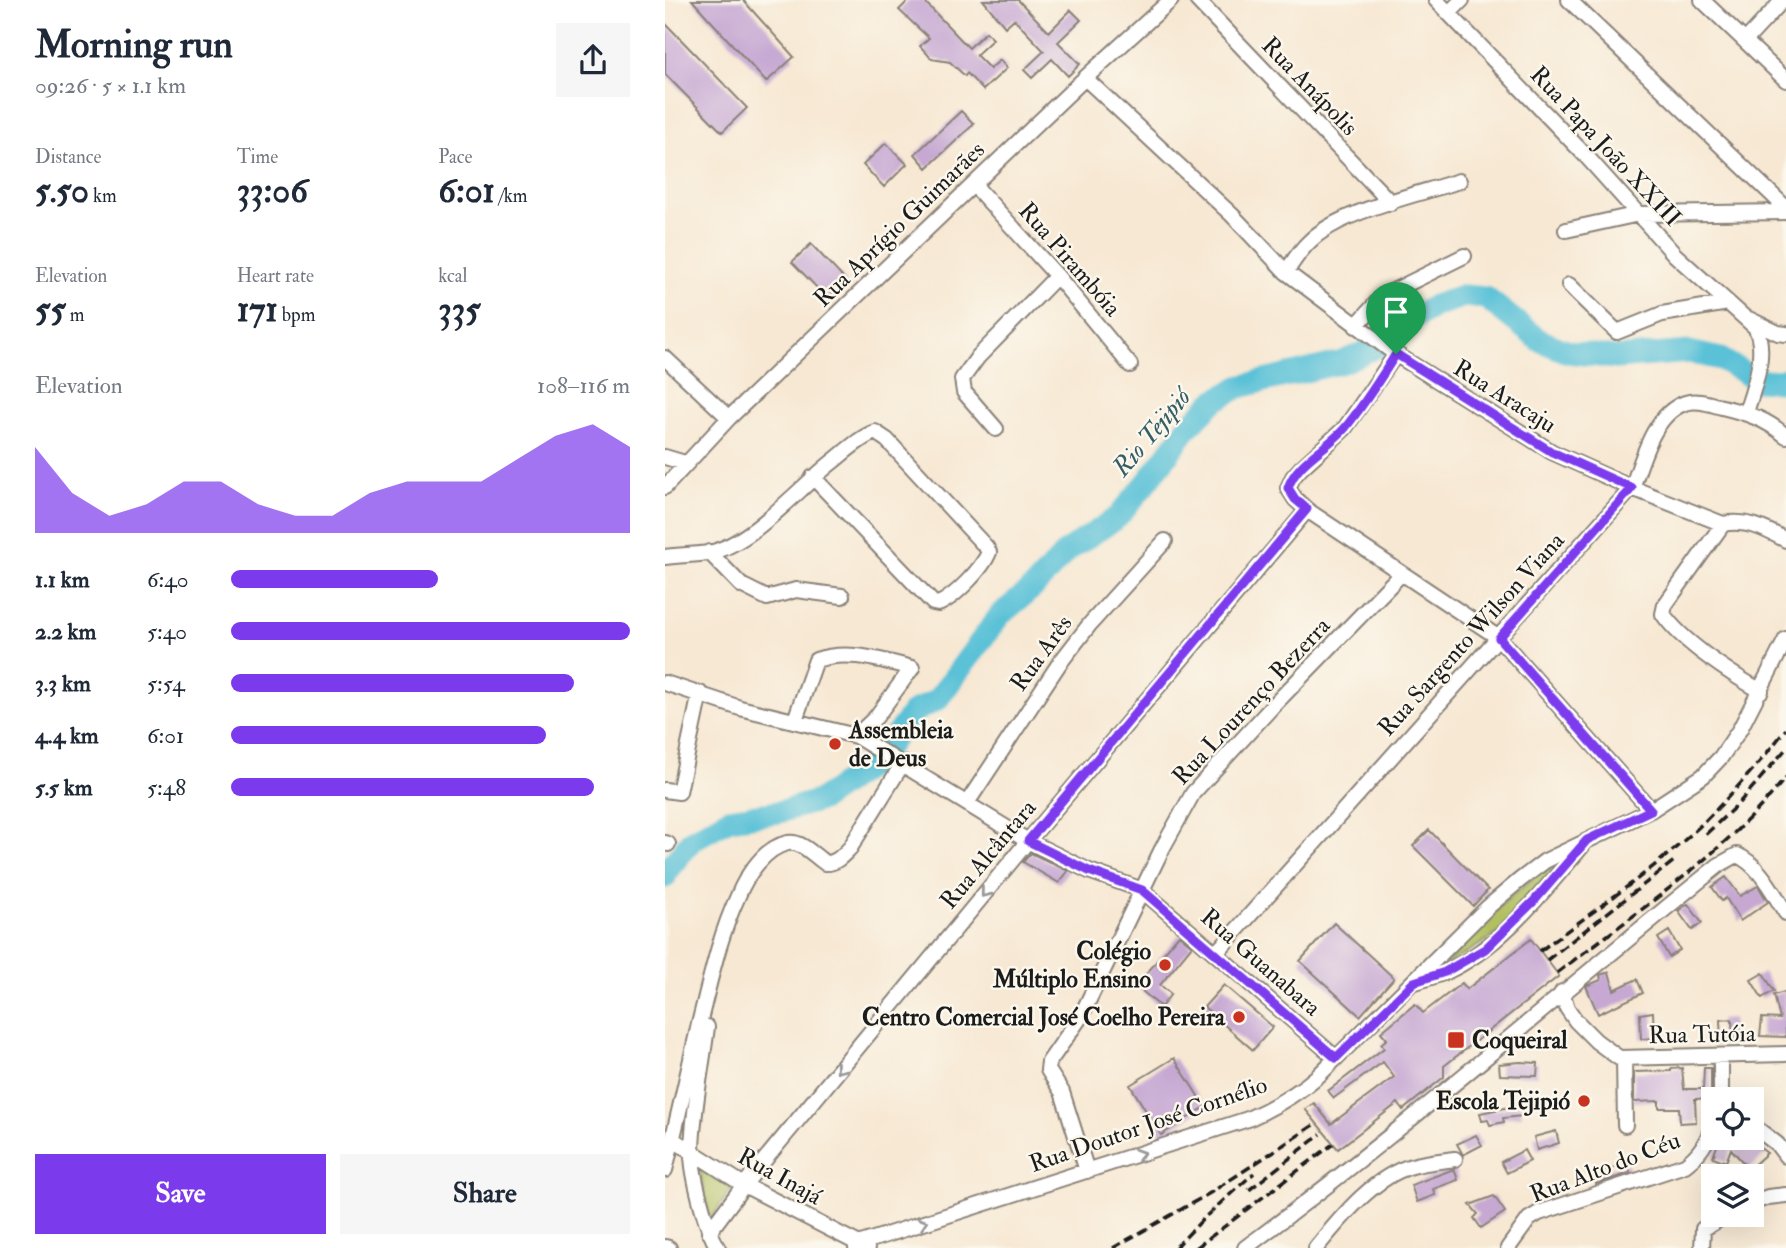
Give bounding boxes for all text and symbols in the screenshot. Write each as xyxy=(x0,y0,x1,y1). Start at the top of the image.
text: Morning run xyxy=(35,21,233,69)
button: share xyxy=(556,23,630,97)
street label: Rua Anápolis xyxy=(1255,30,1365,142)
street label: Rua Papa João XXIII xyxy=(1523,60,1688,233)
text: 09:26 · 5 × 1.1 km xyxy=(35,71,186,100)
street label: Rua Aprígio Guimarães xyxy=(807,135,991,314)
text: Distance xyxy=(35,145,101,169)
text: Time xyxy=(237,145,278,169)
text: Pace xyxy=(438,145,472,169)
text: 5.50 xyxy=(35,169,89,213)
text: 33:06 xyxy=(237,169,308,213)
text: 6:01 xyxy=(438,169,495,213)
text: km xyxy=(89,184,117,208)
text: /km xyxy=(495,184,528,208)
street label: Rua Pirambóia xyxy=(1012,196,1128,324)
text: Elevation xyxy=(35,264,107,288)
text: Heart rate xyxy=(237,264,314,288)
text: kcal xyxy=(438,264,467,288)
pin xyxy=(1366,282,1426,354)
text: 55 xyxy=(35,288,66,332)
text: 171 xyxy=(237,288,278,332)
text: 335 xyxy=(438,288,481,332)
icon: arrive xyxy=(1377,293,1415,331)
text: m xyxy=(66,303,85,327)
text: bpm xyxy=(278,303,315,327)
street label: Rua Aracaju xyxy=(1447,353,1562,440)
text: Elevation xyxy=(35,371,123,400)
text: 108–116 m xyxy=(537,371,630,400)
water label: Rio Tejipió xyxy=(1105,381,1199,484)
street label: Rua Sargento Wilson Viana xyxy=(1371,525,1572,743)
text: 1.1 km xyxy=(35,565,90,594)
text: 6:40 xyxy=(147,565,188,594)
street label: Rua Arês xyxy=(1003,609,1079,697)
street label: Rua Lourenço Bezerra xyxy=(1166,610,1338,792)
text: 2.2 km xyxy=(35,617,96,646)
text: 5:40 xyxy=(147,617,187,646)
text: 3.3 km xyxy=(35,669,91,698)
text: 5:54 xyxy=(147,669,185,698)
place label: Assembleia de Deus xyxy=(848,715,954,774)
text: 4.4 km xyxy=(35,721,99,750)
text: 6:01 xyxy=(147,721,184,750)
marker: Assembleia de Deus xyxy=(827,736,843,752)
text: 5.5 km xyxy=(35,773,93,802)
text: 5:48 xyxy=(147,773,186,802)
street label: Rua Alcântara xyxy=(934,792,1044,916)
one-way arrow xyxy=(980,886,993,898)
street label: Rua Guanabara xyxy=(1194,902,1328,1024)
place label: Colégio Múltiplo Ensino xyxy=(992,936,1151,995)
marker: Colégio Múltiplo Ensino xyxy=(1157,957,1173,973)
place label: Centro Comercial José Coelho Pereira xyxy=(862,1002,1226,1033)
marker: Centro Comercial José Coelho Pereira xyxy=(1231,1009,1247,1025)
street label: Rua Tutóia xyxy=(1648,1018,1757,1051)
place label: Coqueiral xyxy=(1472,1025,1568,1056)
marker: Coqueiral xyxy=(1446,1030,1466,1050)
one-way arrow xyxy=(836,1060,848,1073)
street label: Rua Doutor José Cornélio xyxy=(1025,1069,1271,1180)
place label: Escola Tejipió xyxy=(1436,1086,1570,1117)
map controls xyxy=(1701,1087,1764,1227)
button: locate xyxy=(1701,1087,1764,1150)
marker: Escola Tejipió xyxy=(1576,1093,1592,1109)
street label: Rua Alto do Céu xyxy=(1526,1125,1685,1210)
street label: Rua Inajá xyxy=(732,1141,828,1213)
one-way arrow xyxy=(1134,1147,1146,1162)
button: Save xyxy=(35,1154,326,1234)
button: Share xyxy=(340,1154,630,1234)
button: layers xyxy=(1701,1164,1764,1227)
one-way arrow xyxy=(917,1217,929,1232)

